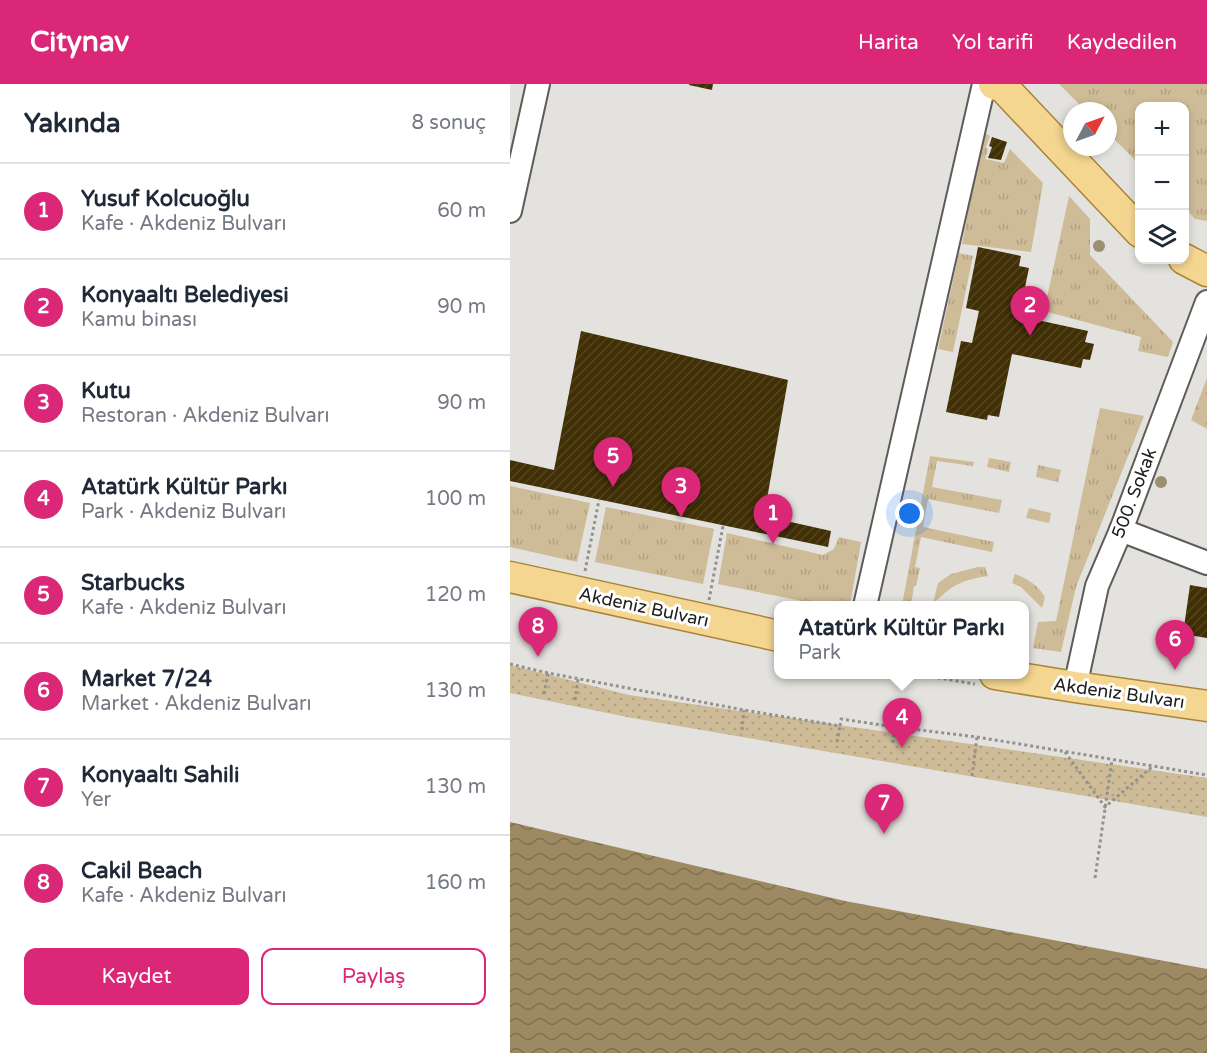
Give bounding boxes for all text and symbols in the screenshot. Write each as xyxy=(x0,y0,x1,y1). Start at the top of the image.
text: Citynav xyxy=(30,25,129,59)
text: Harita xyxy=(858,30,919,55)
text: Yol tarifi xyxy=(952,30,1034,55)
text: Kaydedilen xyxy=(1067,30,1177,55)
north arrow xyxy=(1063,102,1117,156)
map controls xyxy=(1135,102,1189,264)
button: + xyxy=(1135,102,1189,156)
text: Yakında xyxy=(24,108,121,139)
text: 8 sonuç xyxy=(412,111,486,135)
button: − xyxy=(1135,156,1189,210)
text: Yusuf Kolcuoğlu xyxy=(81,186,250,212)
text: 1 xyxy=(37,199,50,223)
text: 60 m xyxy=(437,199,486,223)
button: layers xyxy=(1135,210,1189,264)
text: Kafe · Akdeniz Bulvarı xyxy=(81,212,286,236)
text: Konyaaltı Belediyesi xyxy=(81,282,289,308)
pin: 2 xyxy=(1010,286,1050,336)
text: 2 xyxy=(37,295,50,319)
text: 90 m xyxy=(437,295,486,319)
text: Kamu binası xyxy=(81,308,197,332)
text: Kutu xyxy=(81,378,131,404)
text: 3 xyxy=(37,391,50,415)
text: 90 m xyxy=(437,391,486,415)
text: Restoran · Akdeniz Bulvarı xyxy=(81,404,329,428)
pin: 5 xyxy=(594,438,632,487)
street label: 500. Sokak xyxy=(1107,445,1161,541)
pin: 3 xyxy=(662,468,700,517)
text: Atatürk Kültür Parkı xyxy=(81,474,287,500)
text: 4 xyxy=(37,487,50,511)
text: 100 m xyxy=(425,487,486,511)
pin: 1 xyxy=(754,494,792,544)
your location xyxy=(895,499,924,528)
text: Park · Akdeniz Bulvarı xyxy=(81,500,286,524)
text: Starbucks xyxy=(81,570,185,596)
street label: Akdeniz Bulvarı xyxy=(577,582,711,632)
text: 5 xyxy=(37,583,50,607)
text: 120 m xyxy=(425,583,486,607)
text: Kafe · Akdeniz Bulvarı xyxy=(81,596,286,620)
popup xyxy=(774,601,1029,679)
pin: 8 xyxy=(519,608,558,657)
text: Atatürk Kültür Parkı xyxy=(798,615,1005,641)
pin: 6 xyxy=(1156,620,1194,670)
text: Park xyxy=(798,641,841,665)
text: Market 7/24 xyxy=(81,666,212,692)
street label: Akdeniz Bulvarı xyxy=(1052,673,1186,713)
text: 6 xyxy=(37,679,50,703)
text: 130 m xyxy=(425,679,486,703)
text: Market · Akdeniz Bulvarı xyxy=(81,692,312,716)
pin: 4 xyxy=(882,698,922,748)
text: Konyaaltı Sahili xyxy=(81,762,240,788)
text: 7 xyxy=(37,775,50,799)
text: 130 m xyxy=(425,775,486,799)
pin: 7 xyxy=(864,784,904,834)
text: Yer xyxy=(81,788,111,812)
text: Cakil Beach xyxy=(81,858,202,884)
text: 8 xyxy=(37,871,50,895)
text: 160 m xyxy=(425,871,486,895)
text: Kafe · Akdeniz Bulvarı xyxy=(81,884,286,908)
button: Kaydet xyxy=(24,948,249,1005)
button: Paylaş xyxy=(261,948,486,1005)

